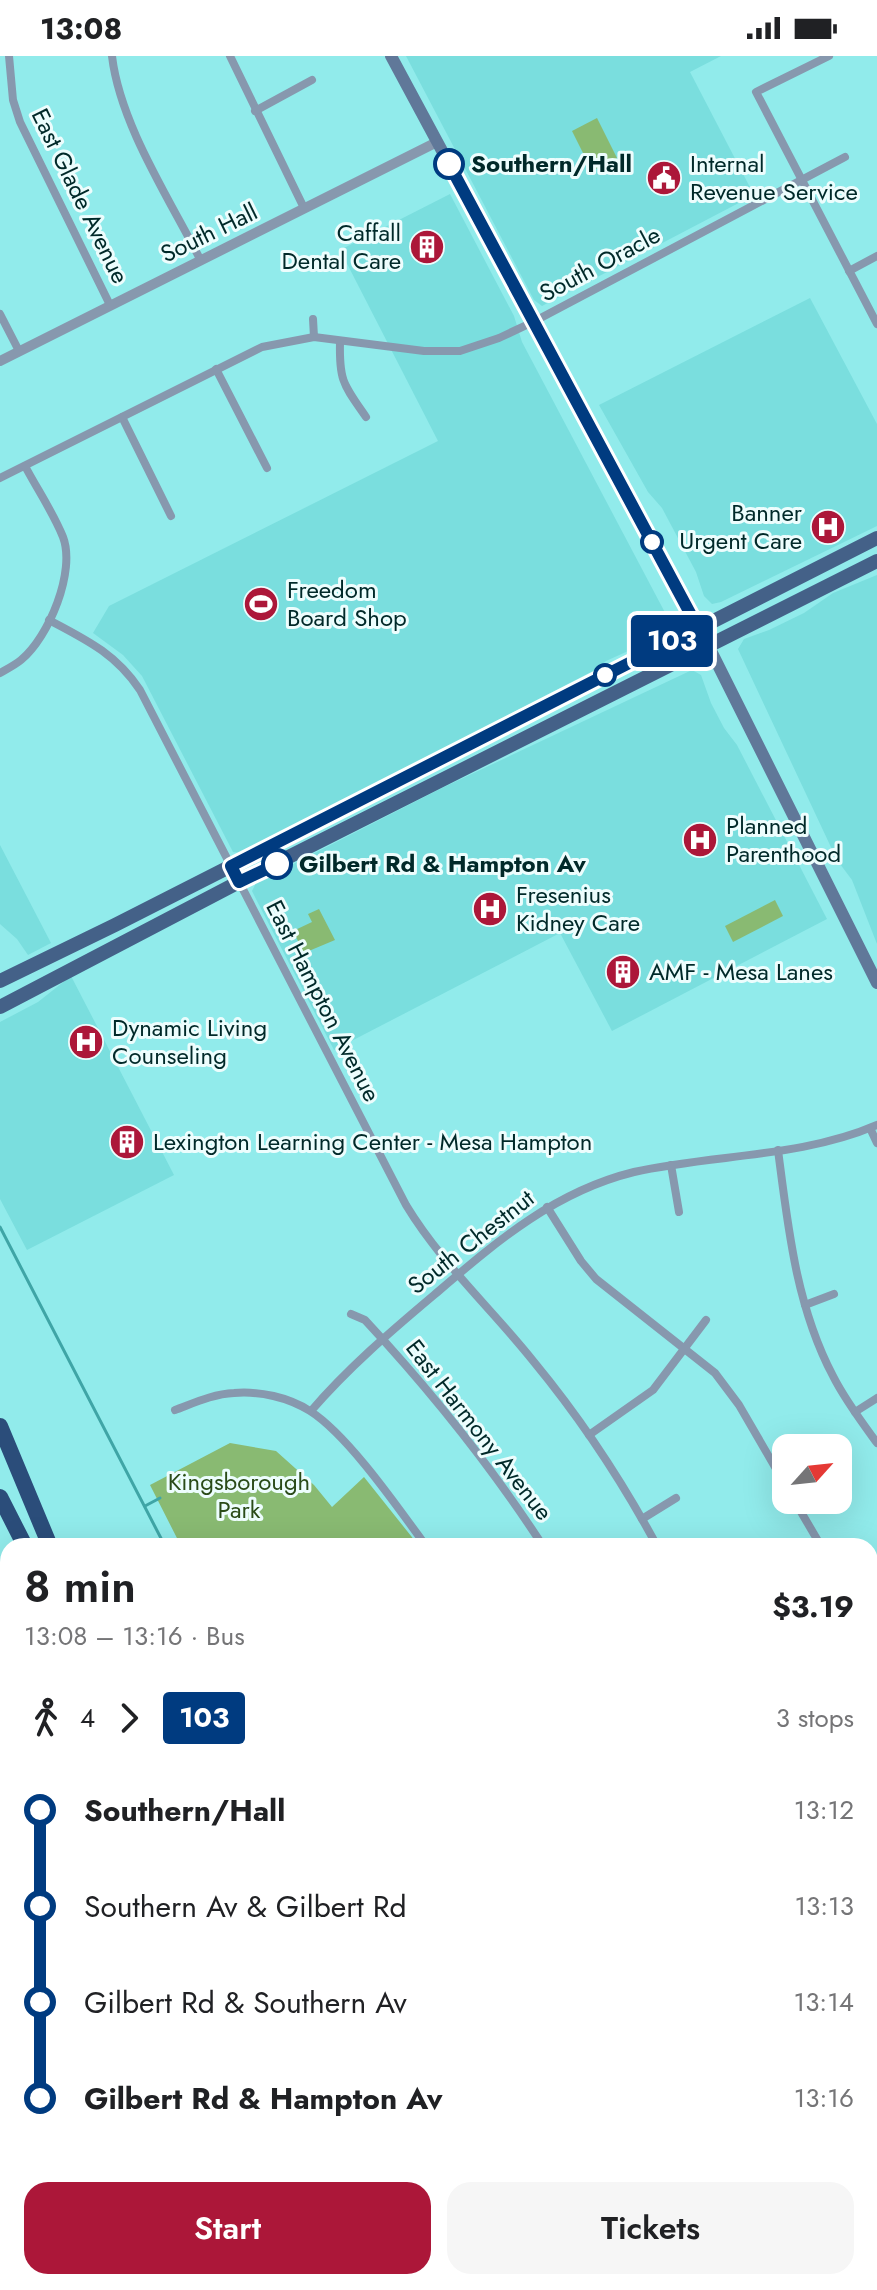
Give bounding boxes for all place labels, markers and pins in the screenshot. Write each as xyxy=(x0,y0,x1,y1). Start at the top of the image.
place label: Southern/Hall xyxy=(471,146,632,181)
place label: Internal Revenue Service xyxy=(690,146,858,209)
marker: Southern/Hall xyxy=(434,149,464,179)
public building icon: Internal Revenue Service xyxy=(645,159,683,197)
place label: Caffall Dental Care xyxy=(281,215,401,278)
building icon: Caffall Dental Care xyxy=(408,228,446,266)
place label: Banner Urgent Care xyxy=(679,495,803,558)
hospital icon: Banner Urgent Care xyxy=(809,508,847,546)
unlabelled marker xyxy=(641,531,663,553)
place label: Freedom Board Shop xyxy=(287,572,407,635)
sports icon: Freedom Board Shop xyxy=(242,585,280,623)
unlabelled marker xyxy=(594,664,616,686)
place label: Planned Parenthood xyxy=(726,808,841,871)
hospital icon: Planned Parenthood xyxy=(681,821,719,859)
place label: Gilbert Rd & Hampton Av xyxy=(299,846,586,881)
marker: Gilbert Rd & Hampton Av xyxy=(262,849,292,879)
place label: Fresenius Kidney Care xyxy=(516,877,640,940)
hospital icon: Fresenius Kidney Care xyxy=(471,890,509,928)
building icon: AMF - Mesa Lanes xyxy=(604,953,642,991)
place label: AMF - Mesa Lanes xyxy=(649,954,833,989)
place label: Dynamic Living Counseling xyxy=(112,1010,267,1073)
hospital icon: Dynamic Living Counseling xyxy=(67,1023,105,1061)
building icon: Lexington Learning Center - Mesa Hampton xyxy=(108,1123,146,1161)
place label: Lexington Learning Center - Mesa Hampton xyxy=(153,1124,592,1159)

